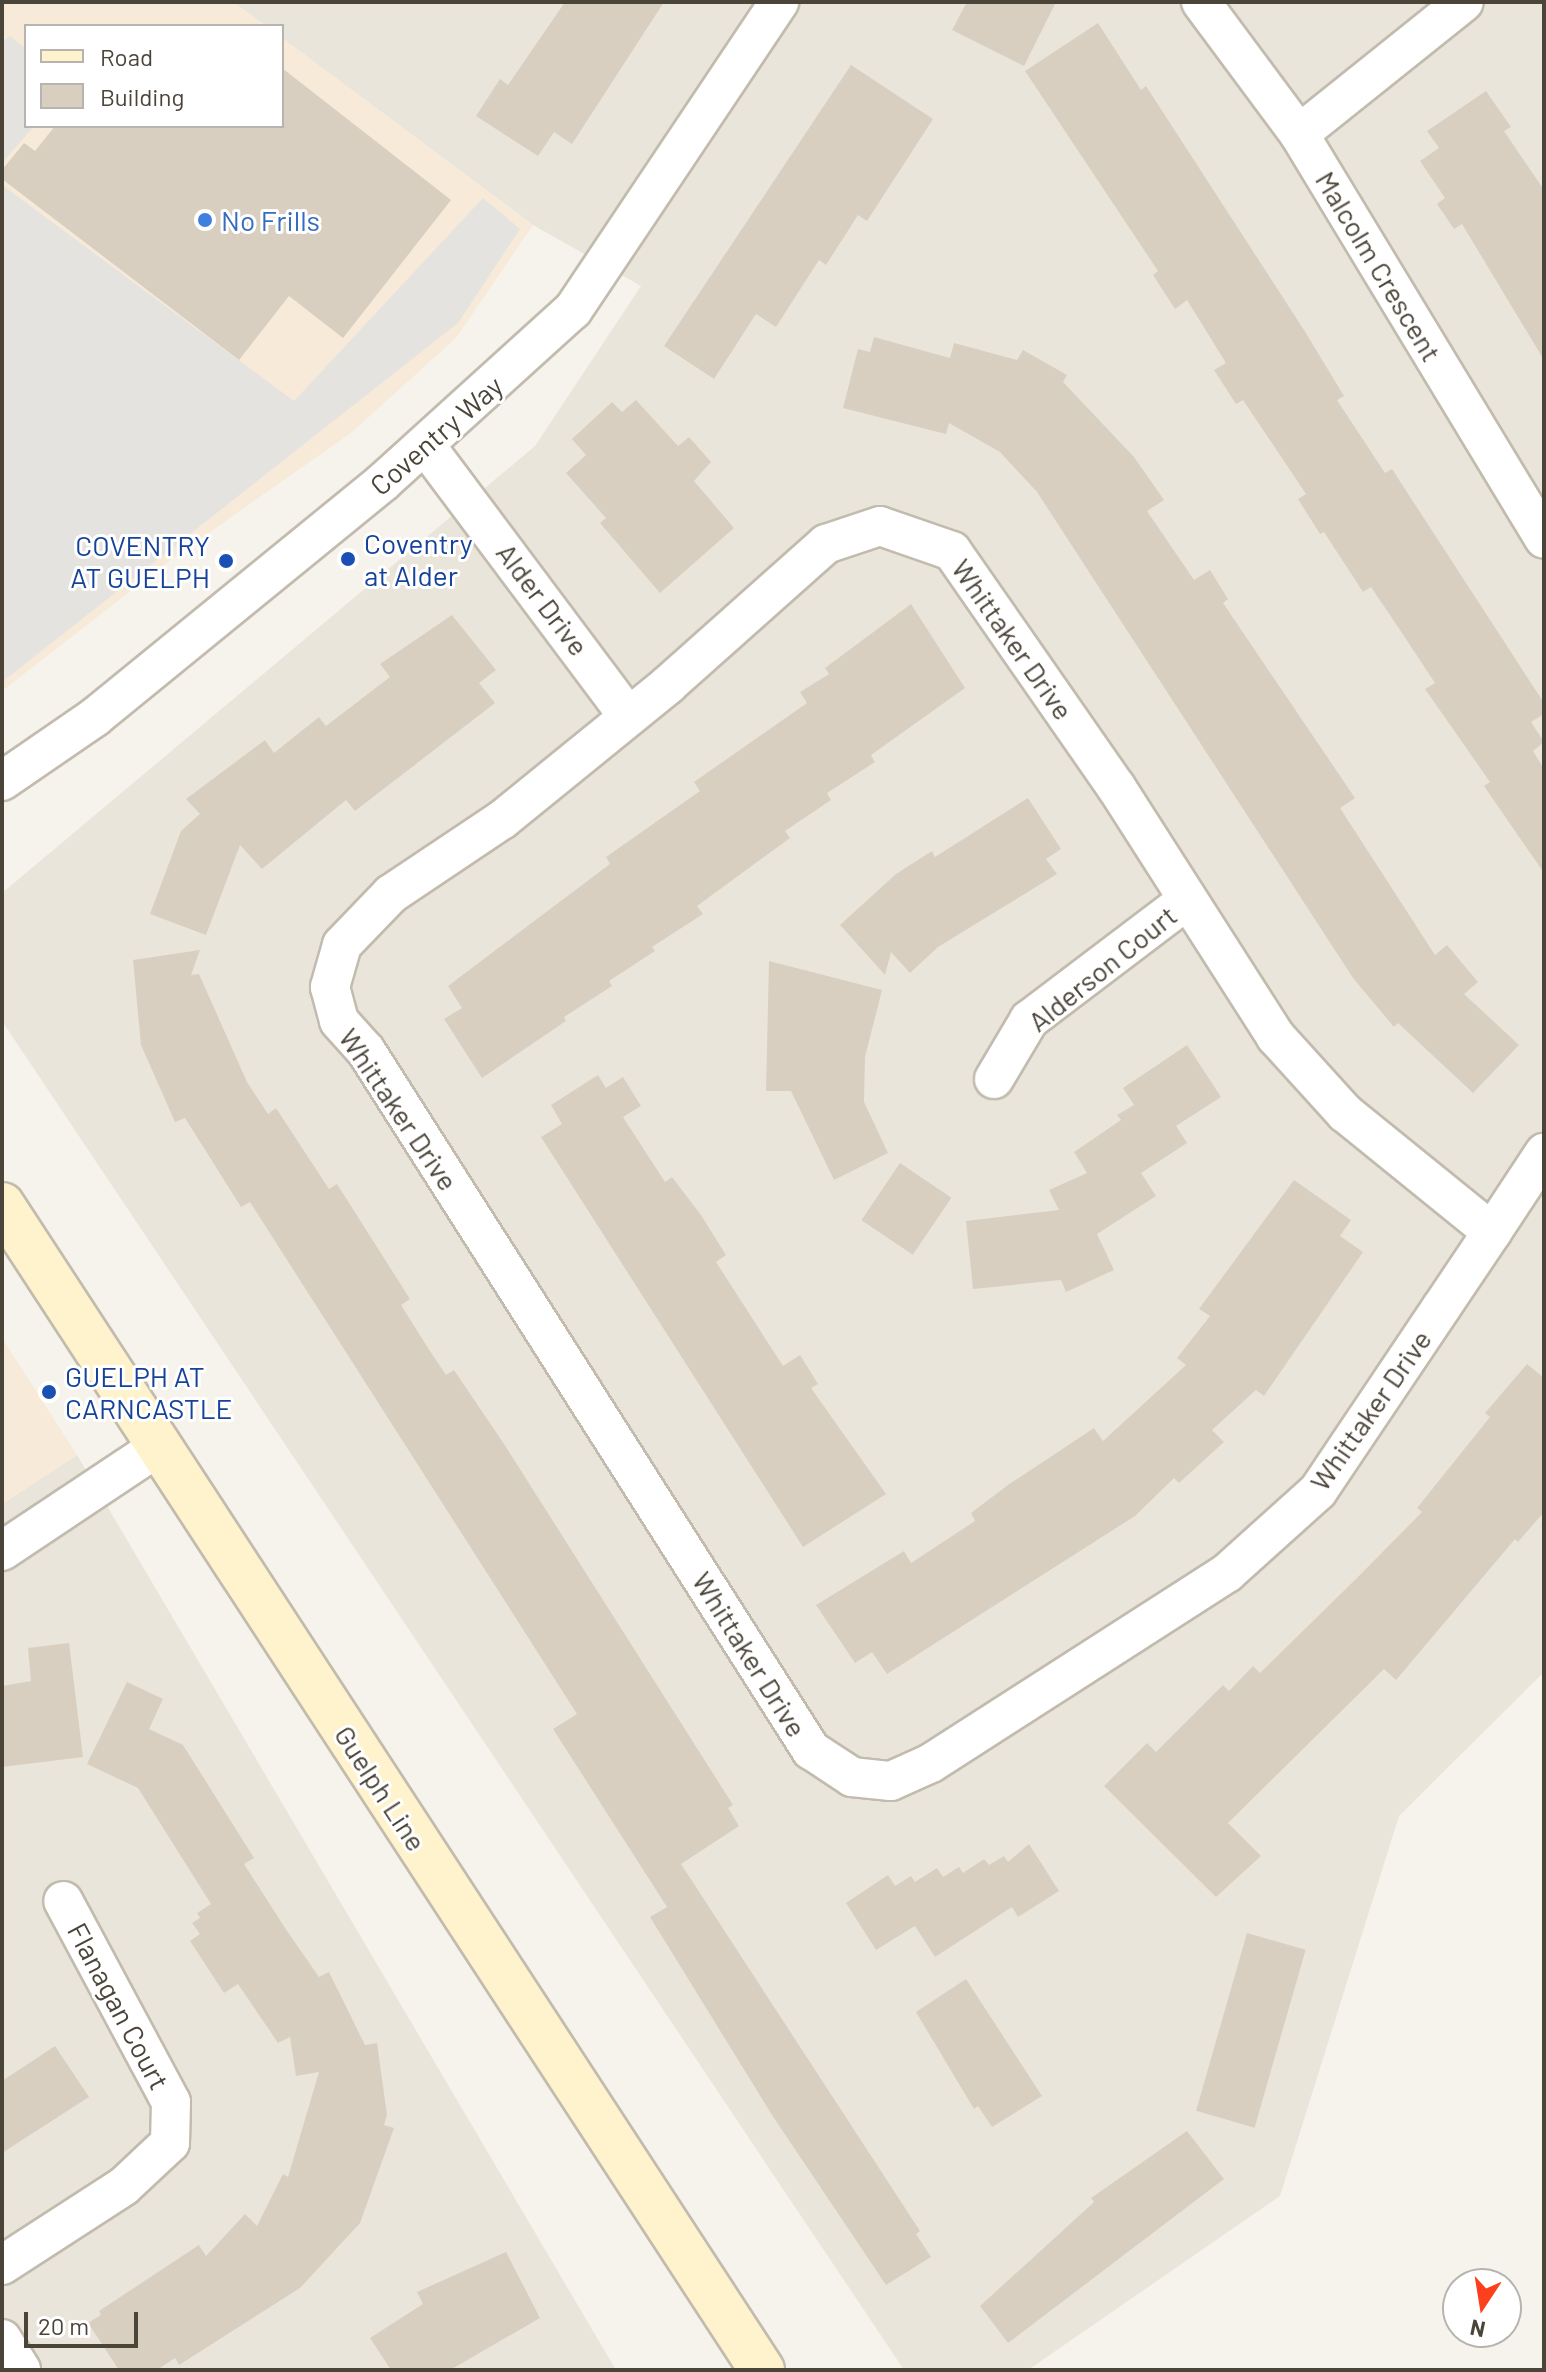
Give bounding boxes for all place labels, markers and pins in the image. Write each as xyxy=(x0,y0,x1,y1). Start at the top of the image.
place label: No Frills xyxy=(221,203,320,237)
marker: No Frills xyxy=(196,211,214,229)
place label: Coventry at Alder xyxy=(364,526,473,592)
place label: COVENTRY AT GUELPH xyxy=(70,528,210,594)
marker: Coventry at Alder xyxy=(339,550,357,568)
marker: COVENTRY AT GUELPH xyxy=(217,552,235,570)
place label: GUELPH AT CARNCASTLE xyxy=(65,1359,233,1425)
marker: GUELPH AT CARNCASTLE xyxy=(40,1383,58,1401)

